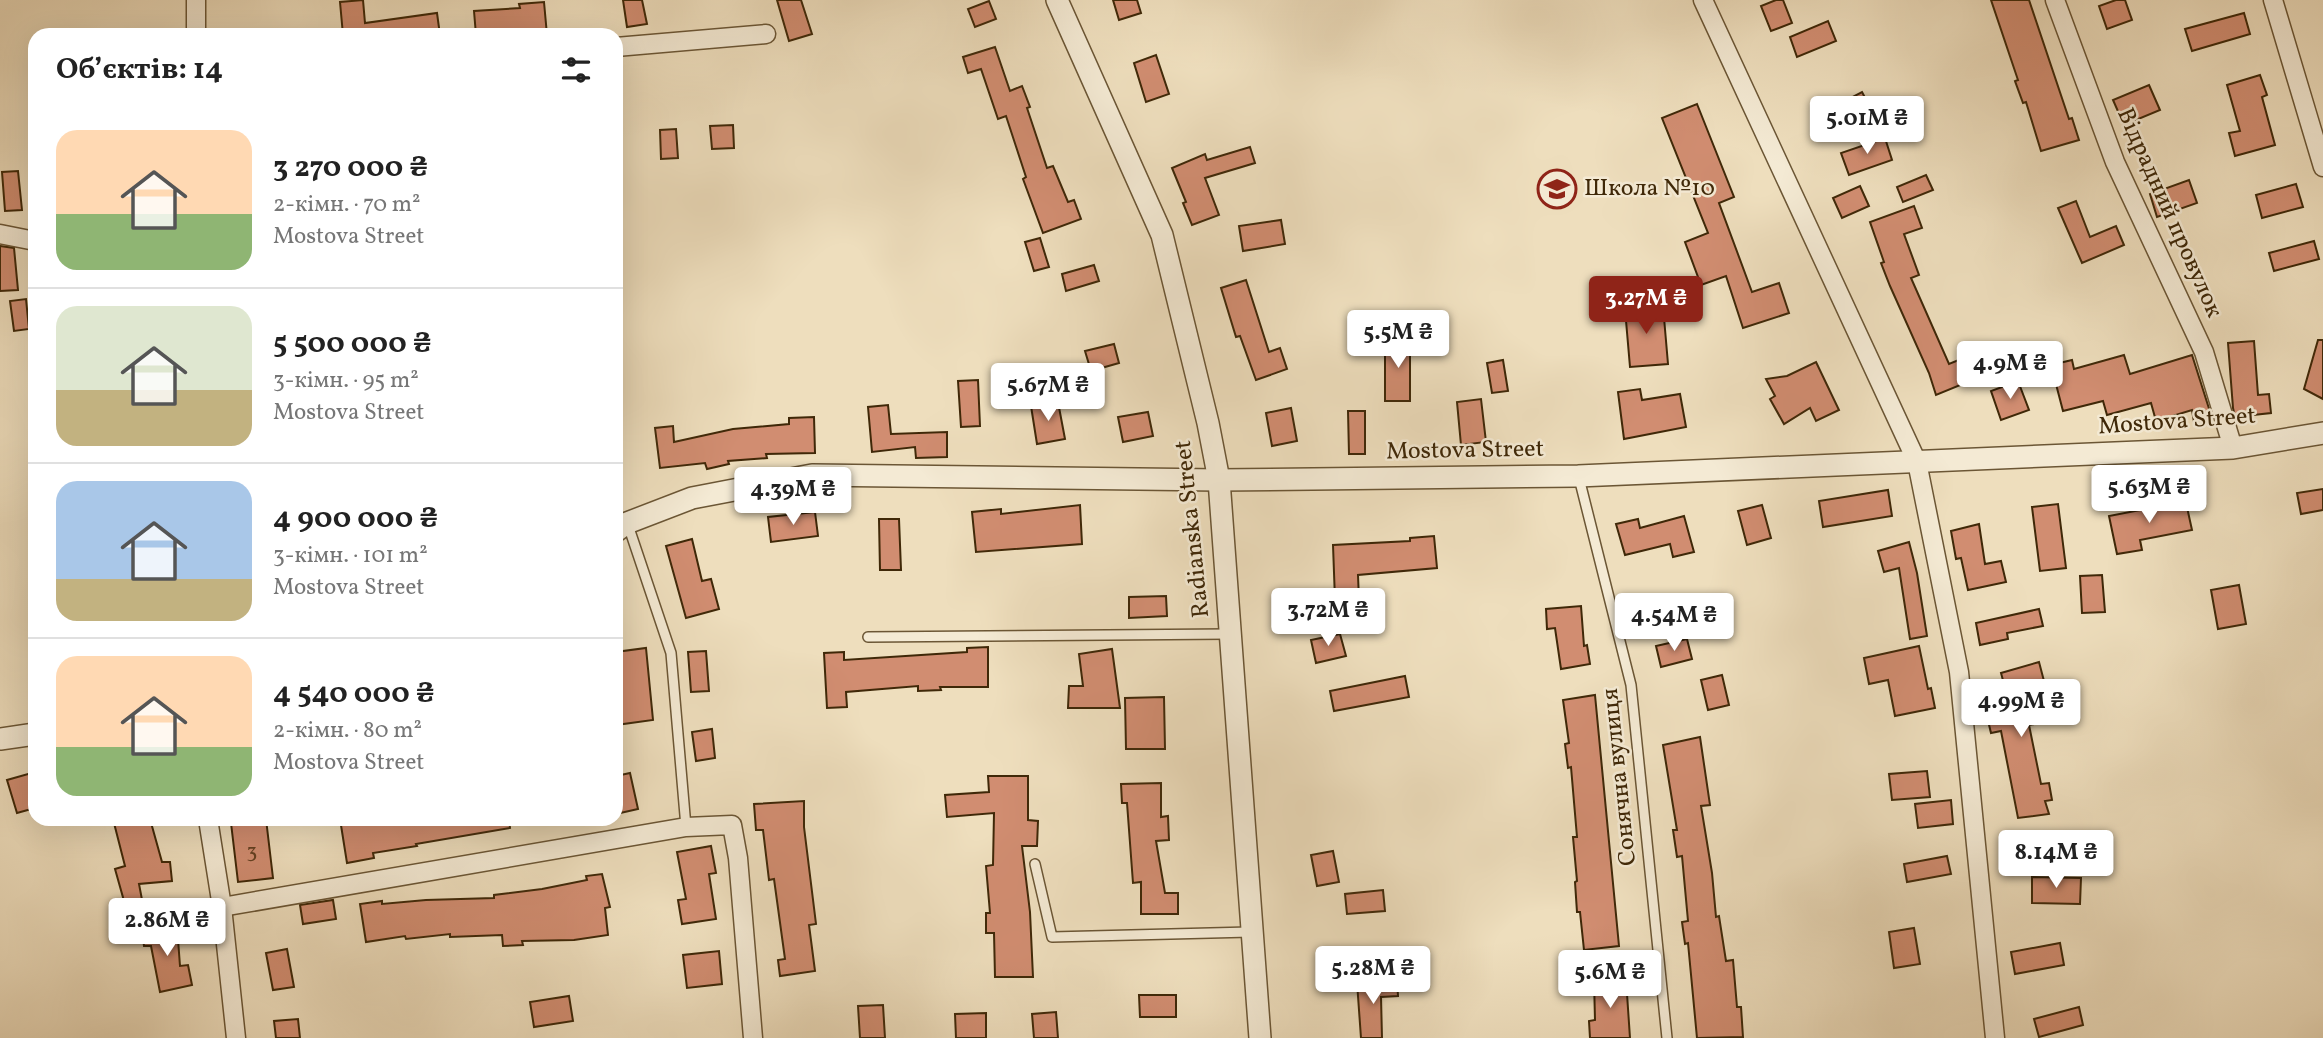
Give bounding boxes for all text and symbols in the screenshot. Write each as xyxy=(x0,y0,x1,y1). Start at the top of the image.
text: Об’єктів: 14 xyxy=(56,49,223,91)
icon: filters xyxy=(557,51,595,89)
pin: 5.01M ₴ xyxy=(1802,96,1932,156)
text: 5.01M ₴ xyxy=(1826,103,1908,135)
street label: Відрадний провулок xyxy=(2107,103,2231,323)
text: 3 270 000 ₴ xyxy=(273,147,428,189)
icon: home xyxy=(112,158,196,242)
school or university icon: Школа №10 xyxy=(1536,168,1578,210)
place label: Школа №10 xyxy=(1584,172,1715,206)
text: 2-кімн. · 70 m² xyxy=(273,189,421,221)
text: Mostova Street xyxy=(273,221,424,253)
pin: 3.27M ₴ xyxy=(1581,276,1711,336)
text: 3.27M ₴ xyxy=(1605,283,1687,315)
pin: 5.5M ₴ xyxy=(1341,310,1455,370)
text: 5.5M ₴ xyxy=(1363,317,1433,349)
text: 5 500 000 ₴ xyxy=(273,323,432,365)
icon: home xyxy=(112,334,196,418)
pin: 4.9M ₴ xyxy=(1953,342,2067,401)
text: 4.9M ₴ xyxy=(1973,348,2047,380)
pin: 5.67M ₴ xyxy=(983,364,1113,423)
text: 3-кімн. · 95 m² xyxy=(273,365,419,397)
text: 5.67M ₴ xyxy=(1007,370,1089,402)
text: Mostova Street xyxy=(273,397,424,429)
street label: Mostova Street xyxy=(2097,400,2257,444)
street label: Mostova Street xyxy=(1386,433,1544,469)
street label: Radianska Street xyxy=(1167,439,1219,619)
pin: 5.63M ₴ xyxy=(2084,466,2214,525)
pin: 4.39M ₴ xyxy=(728,468,858,527)
text: 5.63M ₴ xyxy=(2107,472,2191,504)
text: 4.39M ₴ xyxy=(750,474,836,506)
text: 4 900 000 ₴ xyxy=(273,498,438,540)
icon: home xyxy=(112,509,196,593)
text: 3-кімн. · 101 m² xyxy=(273,540,428,572)
text: Mostova Street xyxy=(273,572,424,604)
pin: 3.72M ₴ xyxy=(1263,588,1393,648)
pin: 4.54M ₴ xyxy=(1609,594,1739,653)
text: 3.72M ₴ xyxy=(1287,595,1369,627)
text: 4.54M ₴ xyxy=(1631,600,1717,632)
text: 4 540 000 ₴ xyxy=(273,673,435,715)
pin: 4.99M ₴ xyxy=(1956,680,2086,739)
icon: home xyxy=(112,684,196,768)
text: 4.99M ₴ xyxy=(1977,686,2065,718)
street label: Сонячна вулиця xyxy=(1594,687,1646,867)
text: 2-кімн. · 80 m² xyxy=(273,715,422,747)
text: Mostova Street xyxy=(273,747,424,779)
pin: 8.14M ₴ xyxy=(1991,830,2121,890)
house number: 3 xyxy=(247,837,257,866)
text: 8.14M ₴ xyxy=(2014,837,2098,869)
pin: 2.86M ₴ xyxy=(102,898,232,958)
text: 2.86M ₴ xyxy=(125,905,209,937)
pin: 5.28M ₴ xyxy=(1308,946,1438,1006)
pin: 5.6M ₴ xyxy=(1553,950,1667,1010)
text: 5.28M ₴ xyxy=(1331,953,1415,985)
text: 5.6M ₴ xyxy=(1574,957,1646,989)

